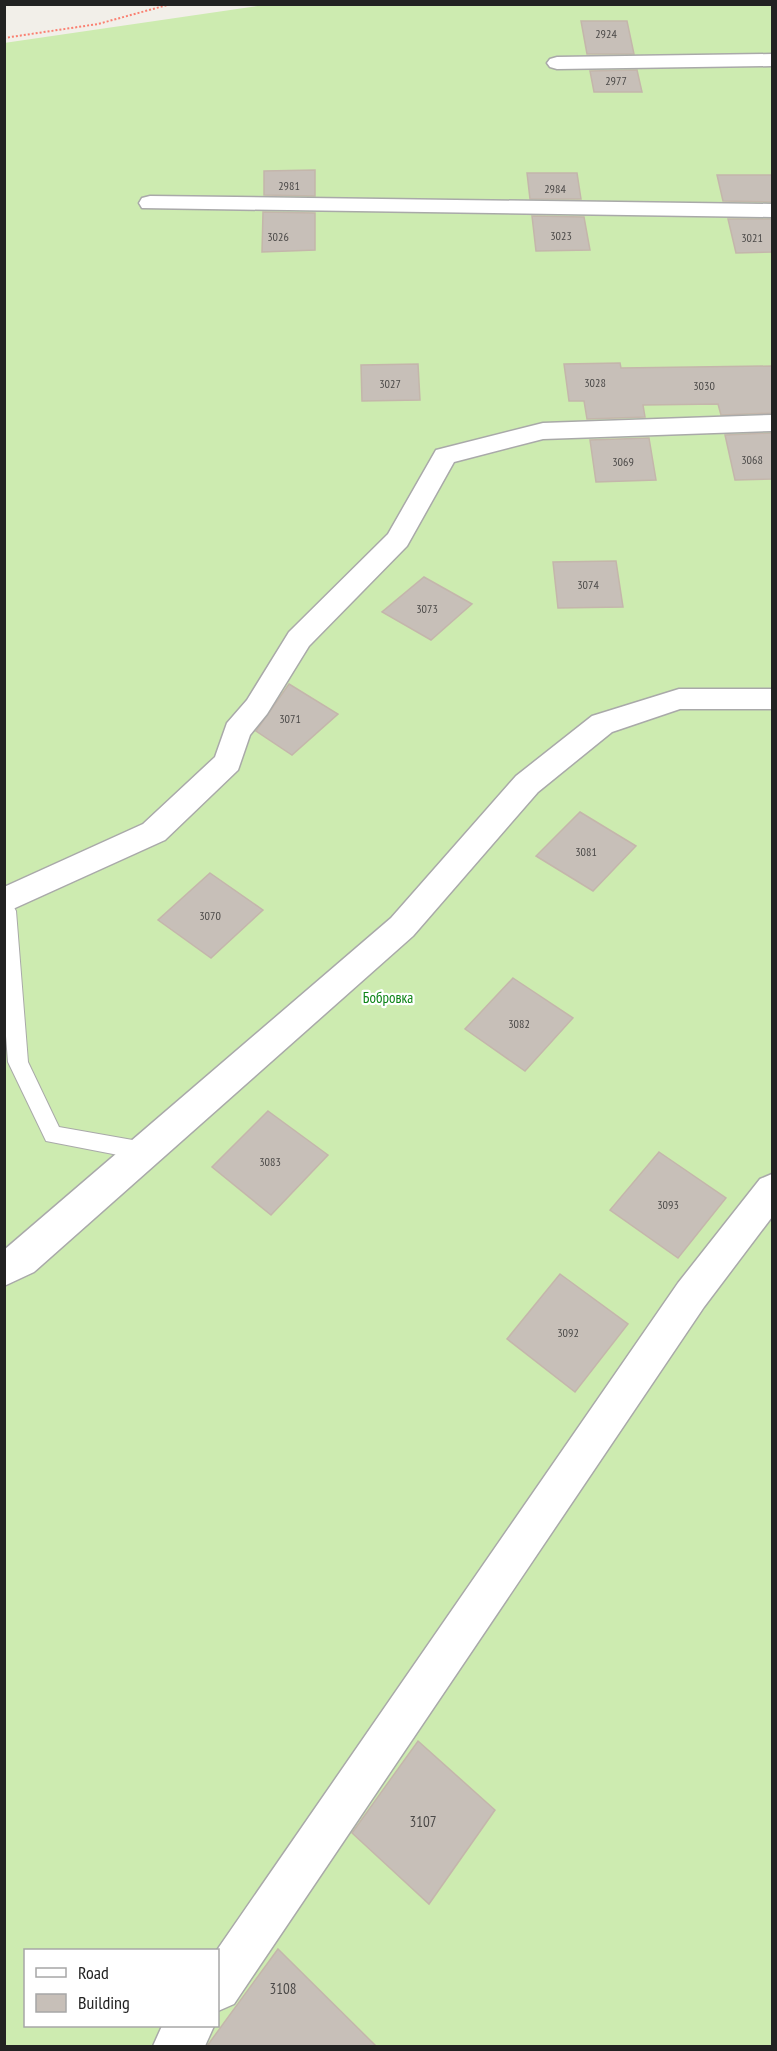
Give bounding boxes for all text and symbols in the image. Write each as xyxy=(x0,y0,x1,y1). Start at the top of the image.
house number: 2924 xyxy=(595,26,617,41)
house number: 2977 xyxy=(605,73,627,88)
house number: 2981 xyxy=(278,178,300,193)
house number: 2984 xyxy=(544,181,566,196)
house number: 3023 xyxy=(550,228,572,243)
house number: 3026 xyxy=(267,229,289,244)
house number: 3021 xyxy=(741,230,763,245)
house number: 3028 xyxy=(584,375,606,390)
house number: 3027 xyxy=(379,376,401,391)
house number: 3030 xyxy=(693,378,715,393)
house number: 3068 xyxy=(741,452,763,467)
house number: 3069 xyxy=(612,454,634,469)
house number: 3074 xyxy=(577,577,599,592)
house number: 3073 xyxy=(416,601,438,616)
house number: 3071 xyxy=(279,711,301,726)
house number: 3081 xyxy=(575,844,597,859)
house number: 3070 xyxy=(199,908,221,923)
park label: Бобровка xyxy=(363,988,413,1007)
house number: 3082 xyxy=(508,1016,530,1031)
house number: 3083 xyxy=(259,1154,281,1169)
house number: 3093 xyxy=(657,1197,679,1212)
house number: 3092 xyxy=(557,1325,579,1340)
house number: 3107 xyxy=(409,1812,437,1831)
legend xyxy=(24,1949,219,2027)
text: Road xyxy=(78,1961,109,1984)
house number: 3108 xyxy=(269,1979,297,1998)
text: Building xyxy=(78,1991,130,2014)

